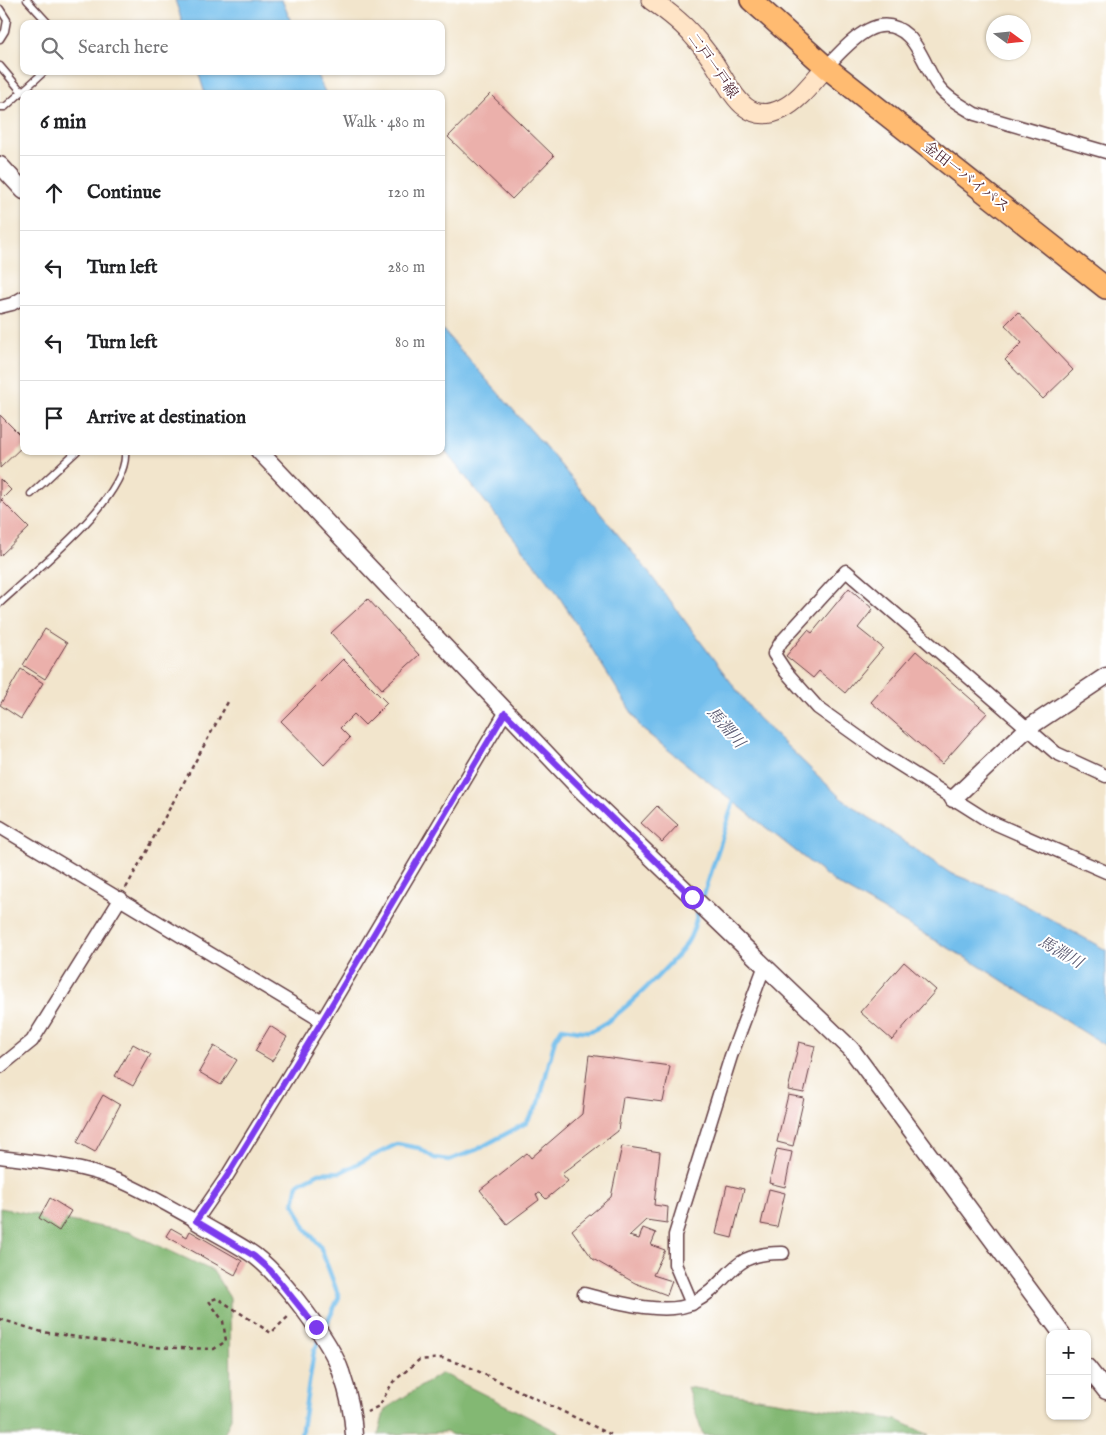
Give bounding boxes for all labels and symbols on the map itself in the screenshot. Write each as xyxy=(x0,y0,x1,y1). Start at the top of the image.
north arrow xyxy=(986,15,1031,60)
street label: 二戸一戸線 xyxy=(684,30,742,102)
street label: 金田一バイパス xyxy=(919,137,1013,217)
water label: 馬淵川 xyxy=(702,703,750,754)
route start xyxy=(681,886,704,909)
water label: 馬淵川 xyxy=(1034,932,1088,975)
route end xyxy=(305,1316,328,1339)

